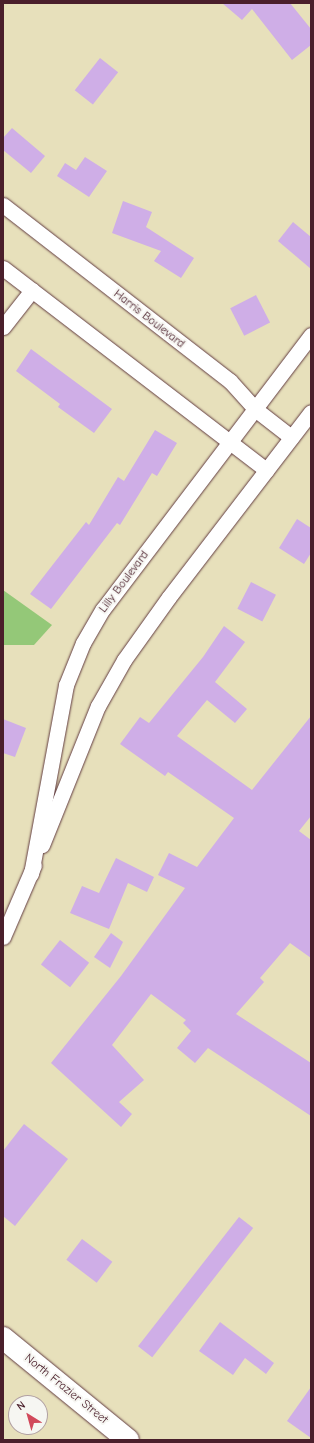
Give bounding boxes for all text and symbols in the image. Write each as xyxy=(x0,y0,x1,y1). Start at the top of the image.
street label: Harris Boulevard xyxy=(111,287,187,351)
street label: Lilly Boulevard xyxy=(96,548,152,616)
street label: North Frazier Street xyxy=(21,1351,111,1427)
north arrow xyxy=(8,1395,48,1435)

